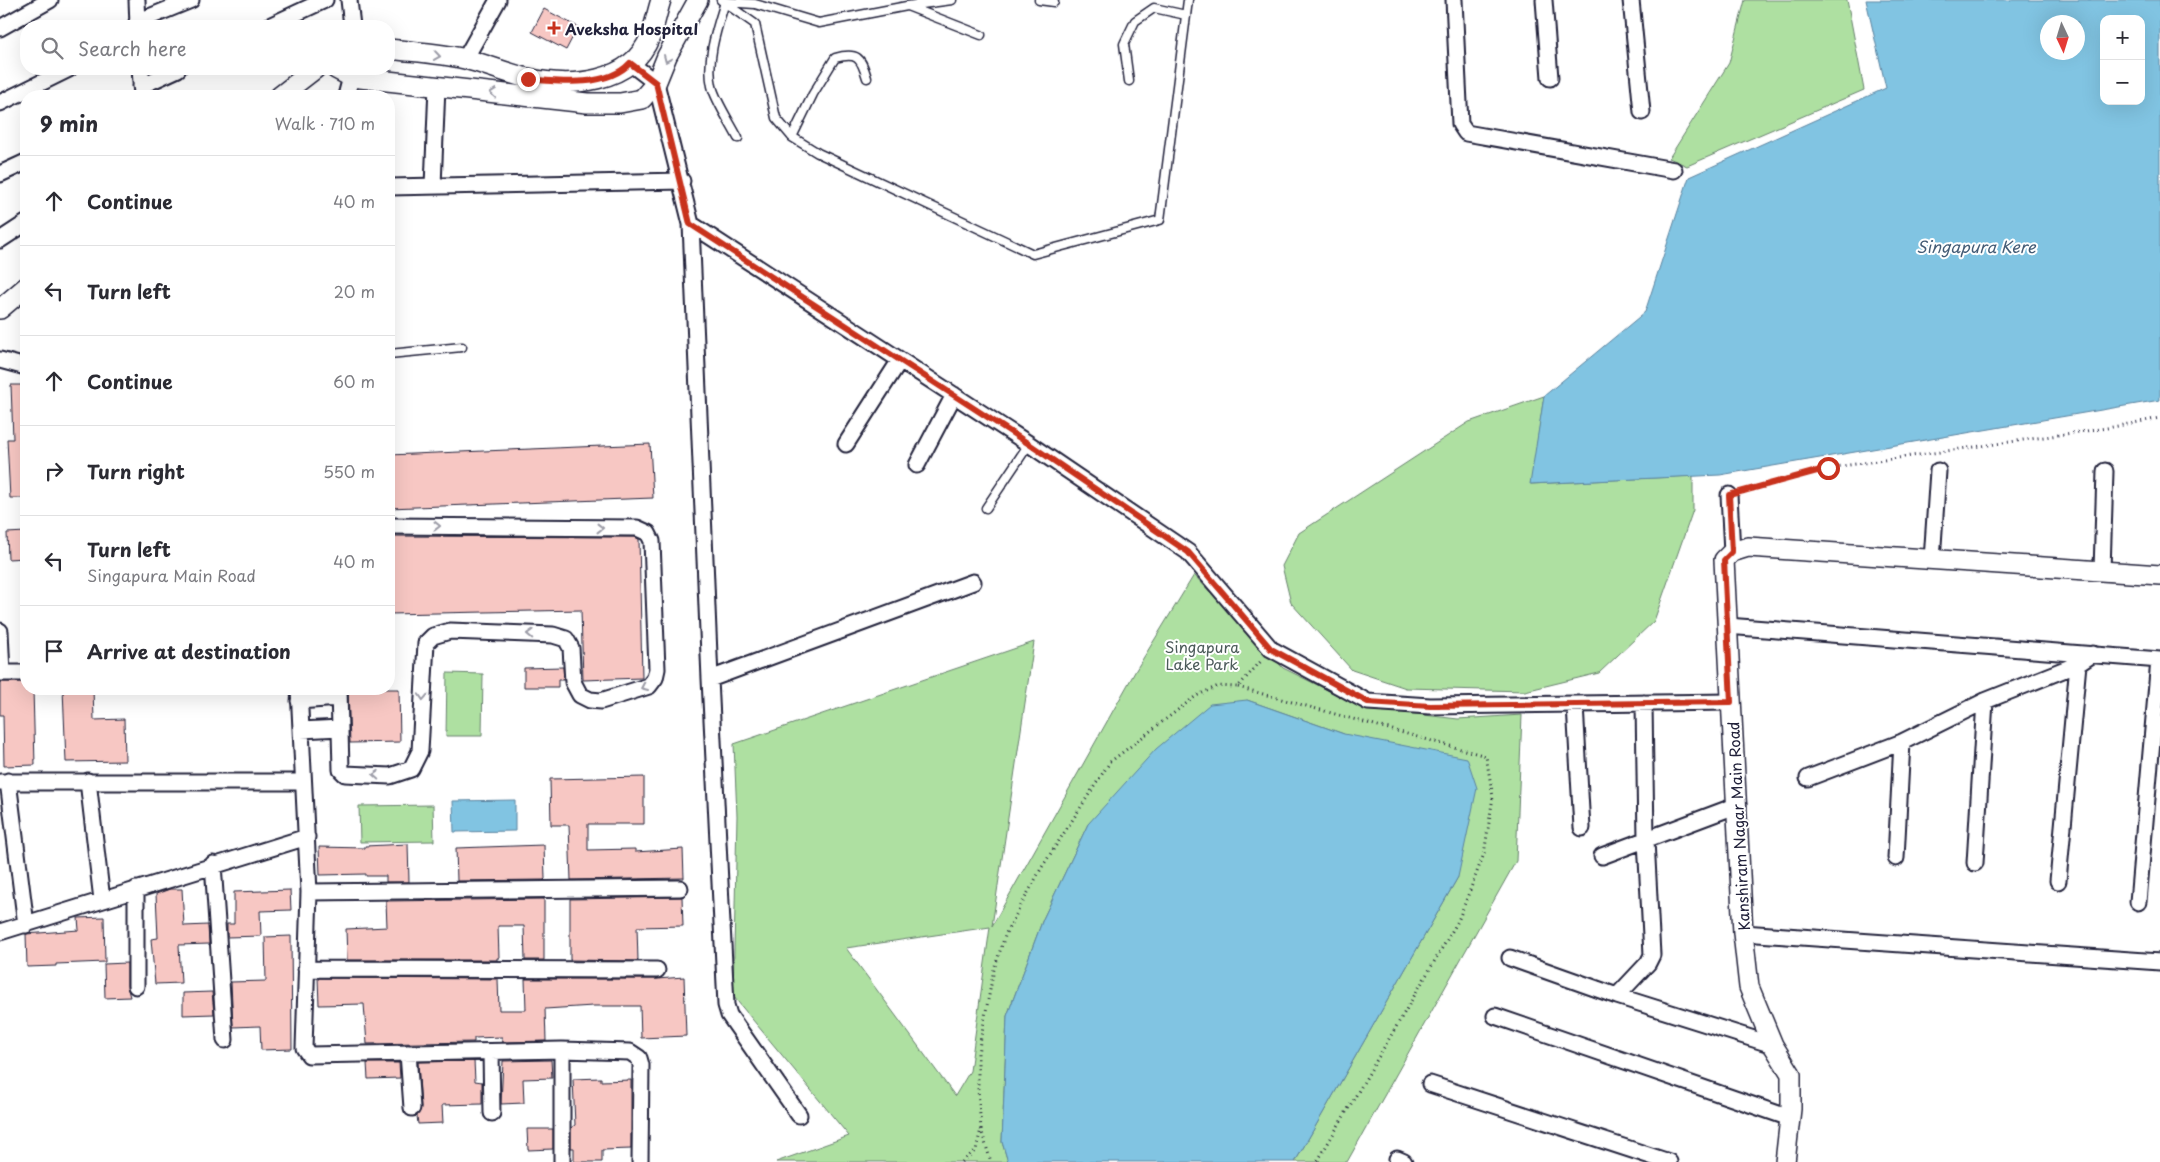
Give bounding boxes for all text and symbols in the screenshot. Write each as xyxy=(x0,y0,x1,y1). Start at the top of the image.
north arrow xyxy=(2040,15,2085,60)
map controls xyxy=(2100,15,2145,105)
button: + xyxy=(2100,15,2145,60)
place label: Aveksha Hospital xyxy=(564,17,698,40)
search box xyxy=(20,20,395,75)
marker: Aveksha Hospital xyxy=(547,21,561,35)
icon: search xyxy=(38,34,66,62)
text: Search here xyxy=(78,34,187,62)
one-way arrow xyxy=(433,50,441,60)
one-way arrow xyxy=(662,54,673,63)
button: − xyxy=(2100,60,2145,105)
route end xyxy=(517,68,540,91)
one-way arrow xyxy=(489,88,497,99)
text: 9 min xyxy=(40,107,98,139)
text: Walk · 710 m xyxy=(275,111,375,135)
icon: ahead xyxy=(40,187,68,215)
text: Continue xyxy=(87,187,173,215)
text: 40 m xyxy=(333,189,375,213)
water label: Singapura Kere xyxy=(1916,234,2037,258)
icon: left xyxy=(40,277,68,305)
text: Turn left xyxy=(87,277,171,305)
text: 20 m xyxy=(334,279,375,303)
icon: ahead xyxy=(40,367,68,395)
text: Continue xyxy=(87,367,173,395)
text: 60 m xyxy=(333,369,375,393)
icon: right xyxy=(40,457,68,485)
text: Turn right xyxy=(87,457,185,485)
route start xyxy=(1817,457,1840,480)
text: 550 m xyxy=(323,459,375,483)
one-way arrow xyxy=(434,521,442,532)
one-way arrow xyxy=(596,523,604,533)
text: Turn left xyxy=(87,535,171,563)
icon: left xyxy=(40,547,68,575)
text: 40 m xyxy=(333,549,375,573)
text: Singapura Main Road xyxy=(87,563,256,587)
one-way arrow xyxy=(526,629,534,640)
park label: Singapura Lake Park xyxy=(1165,635,1240,675)
icon: arrive xyxy=(40,637,68,665)
text: Arrive at destination xyxy=(87,637,291,665)
one-way arrow xyxy=(640,680,649,690)
one-way arrow xyxy=(418,694,429,702)
street label: Kanshiram Nagar Main Road xyxy=(1721,721,1755,931)
one-way arrow xyxy=(372,770,380,781)

